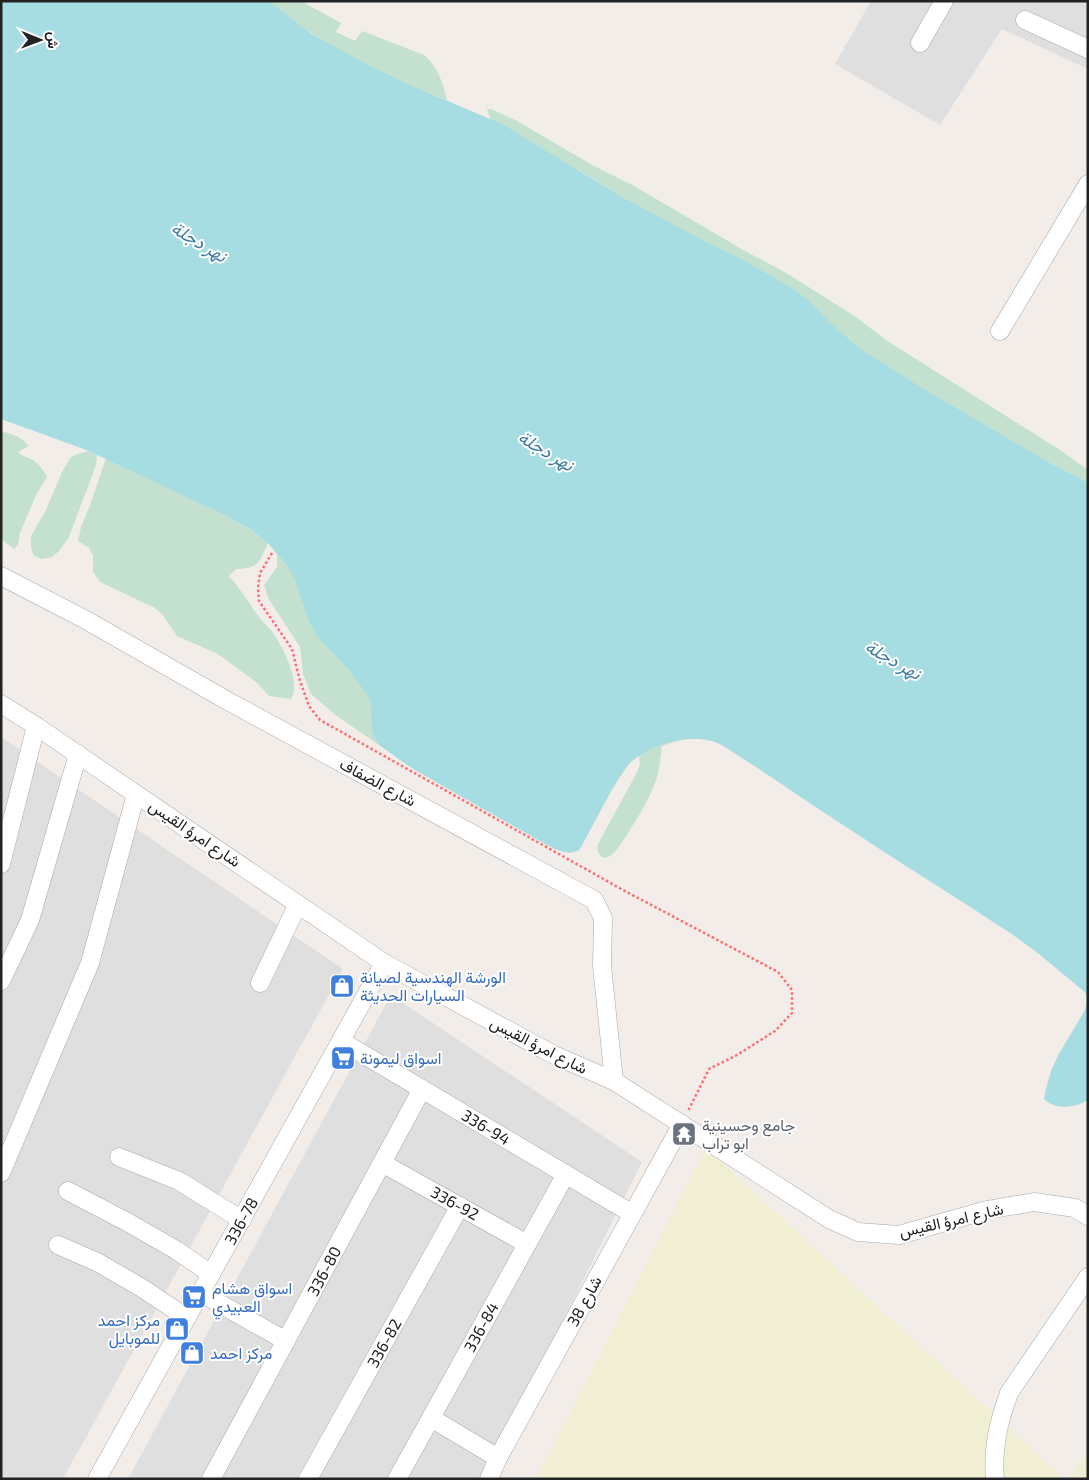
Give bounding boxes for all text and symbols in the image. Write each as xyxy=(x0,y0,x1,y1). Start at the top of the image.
north arrow xyxy=(15,15,65,65)
text: ش xyxy=(44,32,62,49)
water label: نهر دجلة xyxy=(167,216,232,268)
water label: نهر دجلة xyxy=(514,425,579,477)
water label: نهر دجلة xyxy=(861,634,926,685)
street label: شارع الضفاف xyxy=(335,753,420,812)
street label: شارع امرؤ القيس xyxy=(144,795,245,873)
place label: الورشة الهندسية لصيانة السيارات الحديثة xyxy=(360,967,506,1006)
shop icon: الورشة الهندسية لصيانة السيارات الحديثة xyxy=(329,973,355,999)
street label: شارع امرؤ القيس xyxy=(486,1012,591,1080)
supermarket icon: اسواق ليمونة xyxy=(330,1045,356,1071)
place label: اسواق ليمونة xyxy=(360,1048,441,1069)
street label: 336-94 xyxy=(459,1105,514,1148)
place label: جامع وحسينية ابو تراب xyxy=(702,1115,796,1154)
temple icon: جامع وحسينية ابو تراب xyxy=(671,1121,697,1147)
street label: 336-92 xyxy=(428,1182,483,1224)
street label: 336-78 xyxy=(220,1194,261,1248)
street label: شارع امرؤ القيس xyxy=(897,1198,1006,1244)
street label: 336-80 xyxy=(303,1243,345,1299)
street label: شارع 38 xyxy=(562,1272,607,1331)
place label: اسواق هشام العبيدي xyxy=(212,1278,292,1320)
supermarket icon: اسواق هشام العبيدي xyxy=(181,1284,207,1310)
street label: 336-84 xyxy=(459,1299,502,1355)
place label: مركز احمد للموبايل xyxy=(98,1310,160,1349)
street label: 336-82 xyxy=(362,1315,405,1370)
shop icon: مركز احمد للموبايل xyxy=(164,1316,190,1342)
shop icon: مركز احمد xyxy=(179,1340,205,1366)
place label: مركز احمد xyxy=(210,1343,272,1364)

